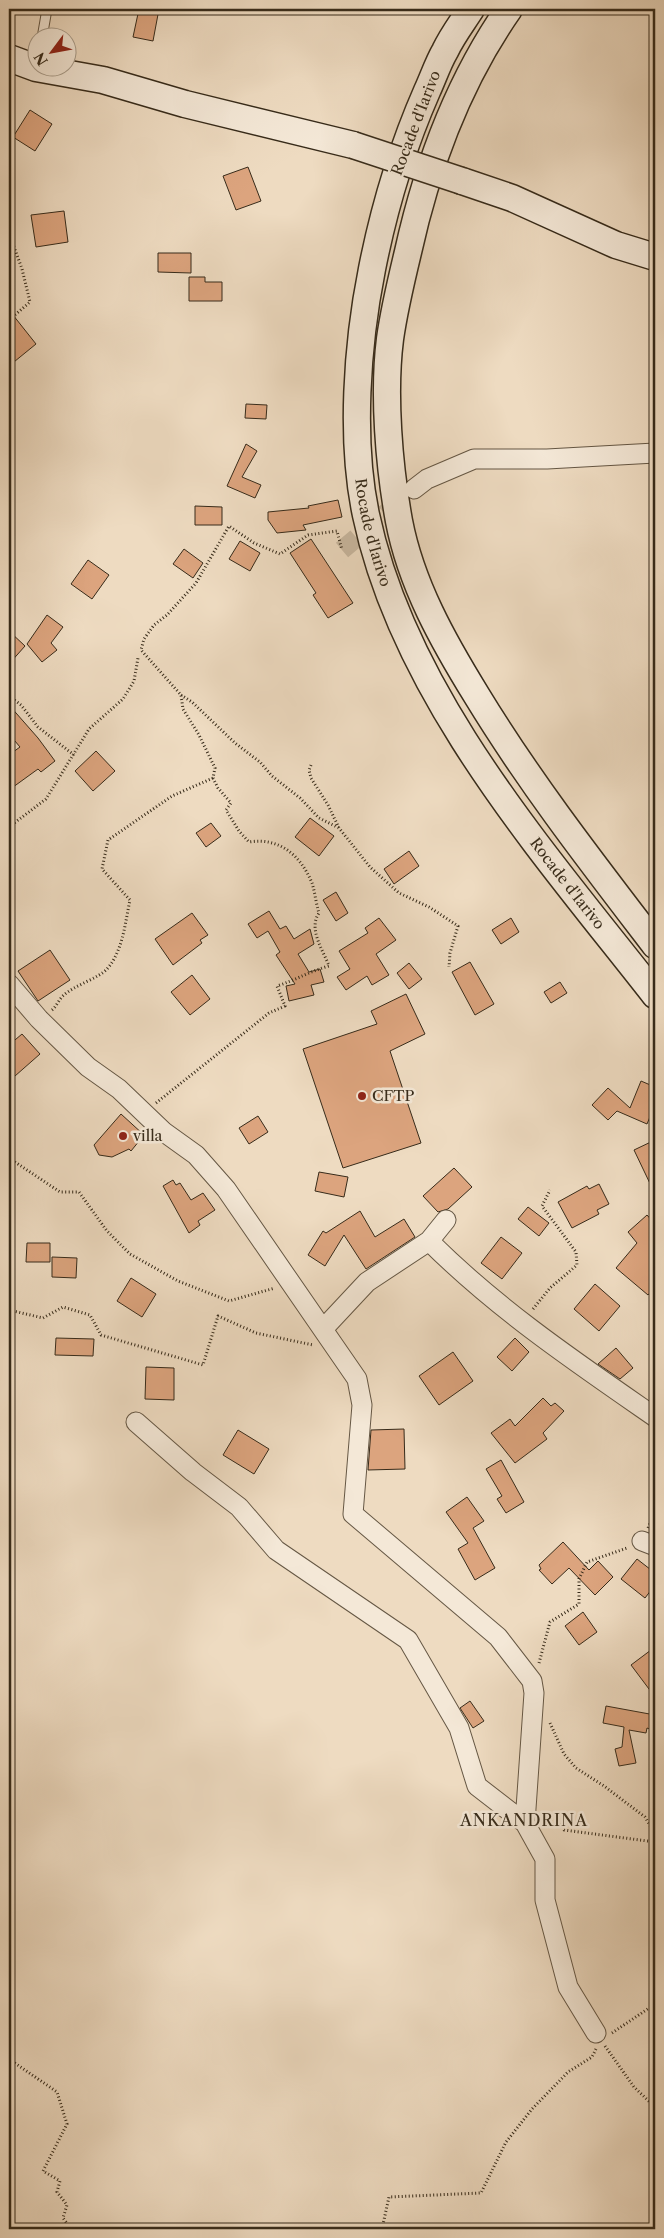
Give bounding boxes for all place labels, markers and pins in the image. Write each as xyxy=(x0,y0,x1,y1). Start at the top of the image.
place label: CFTP xyxy=(372,1086,415,1105)
marker: CFTP xyxy=(356,1090,368,1102)
place label: villa xyxy=(132,1126,163,1145)
marker: villa xyxy=(117,1130,129,1142)

